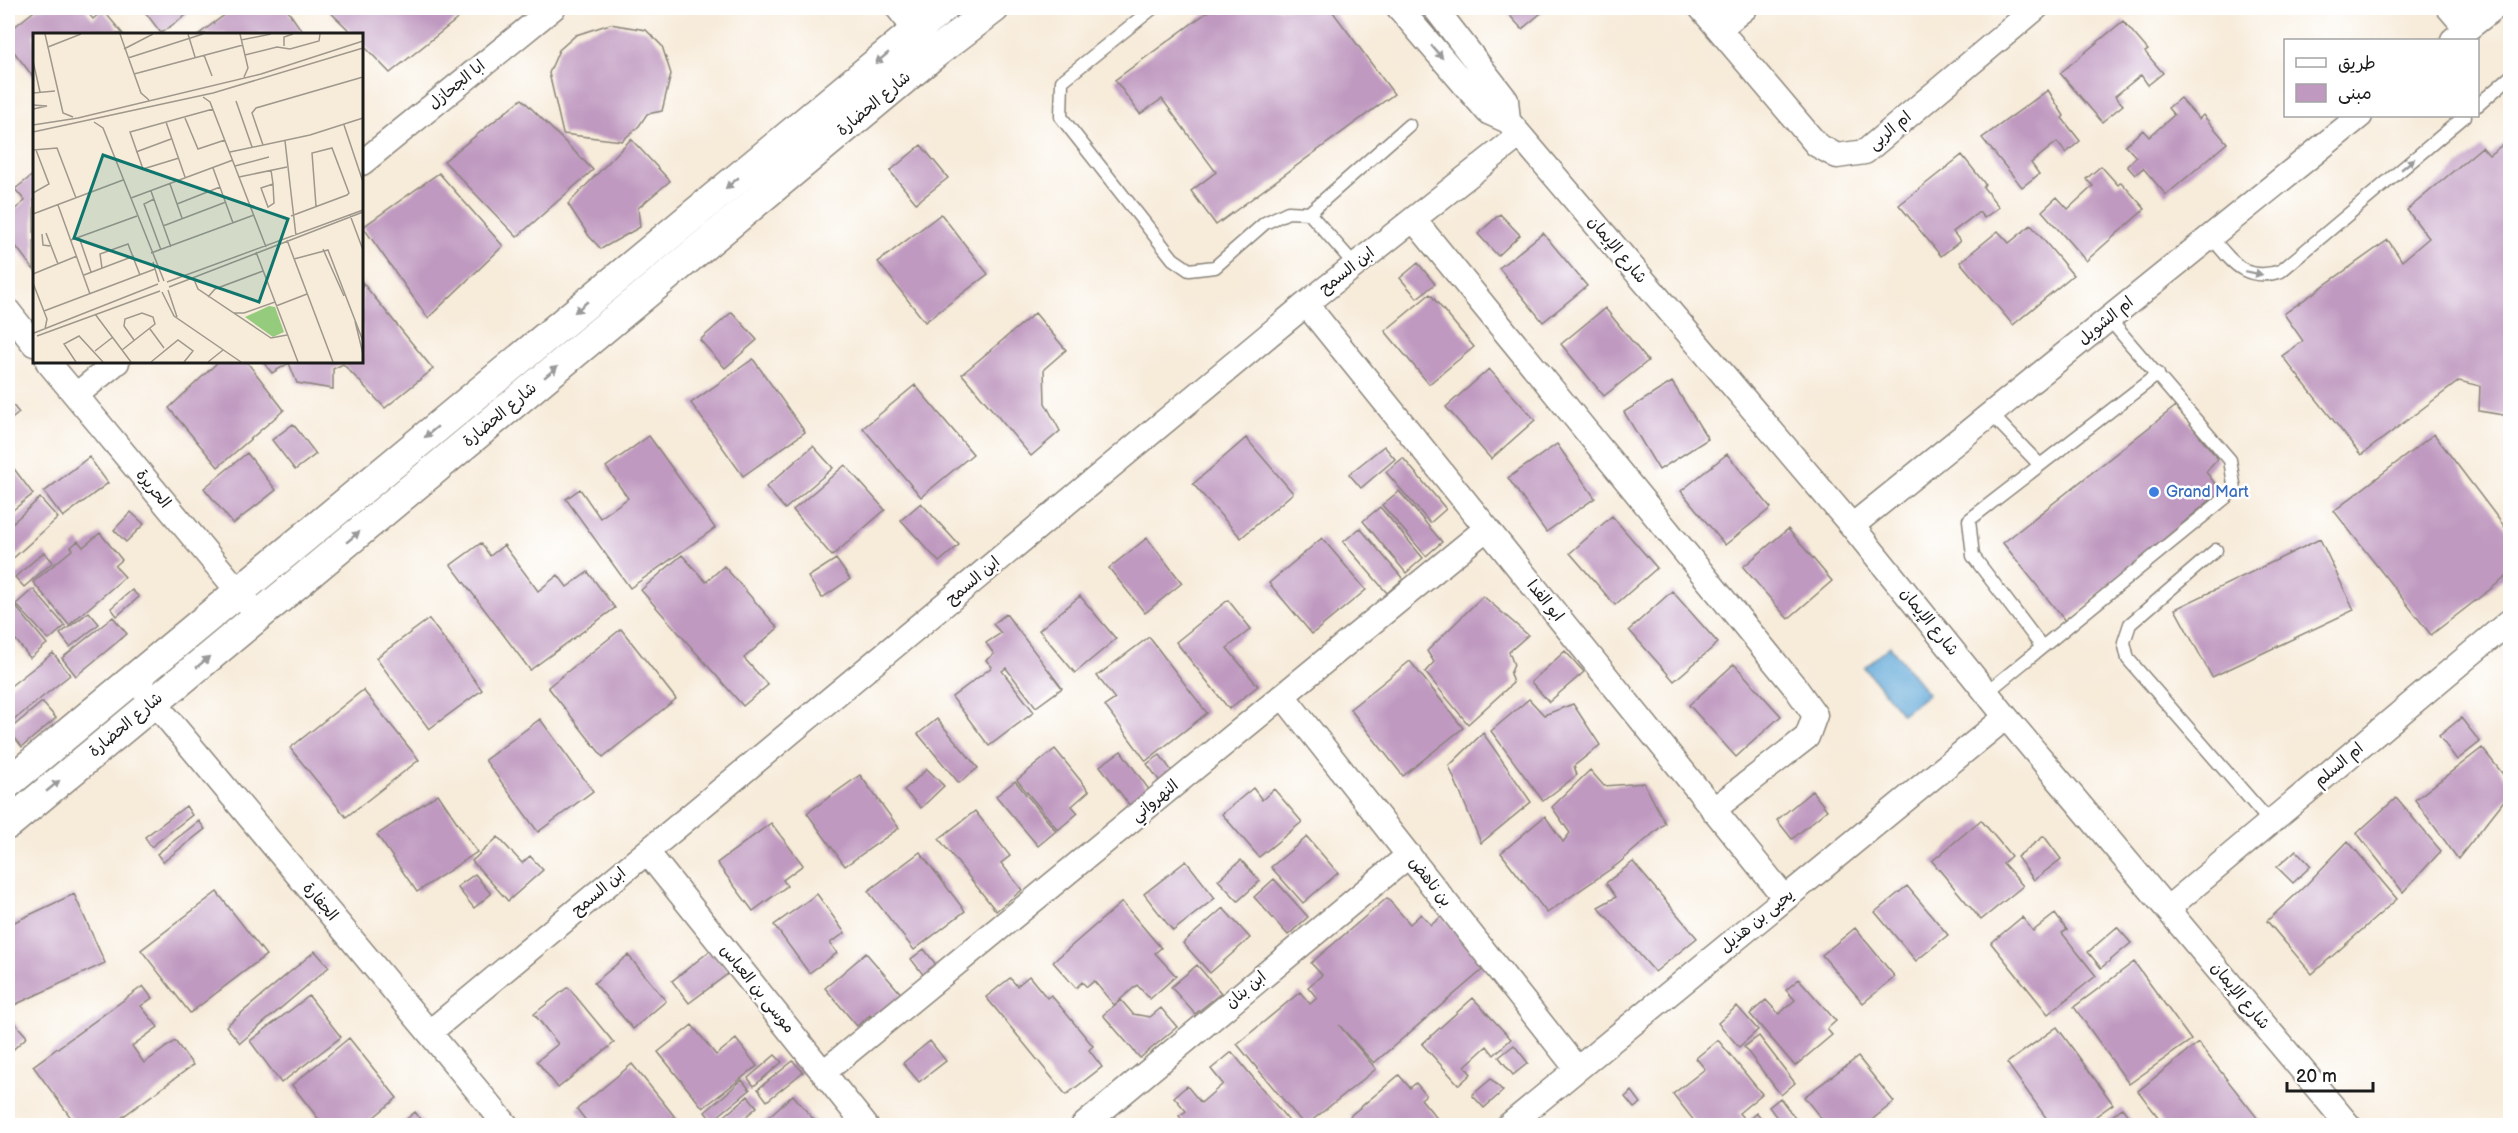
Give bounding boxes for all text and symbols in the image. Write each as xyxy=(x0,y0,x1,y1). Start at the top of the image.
inset map xyxy=(33,33,363,363)
legend xyxy=(2284,39,2479,117)
one-way arrow xyxy=(1430,44,1443,60)
one-way arrow xyxy=(874,52,890,65)
text: طريق xyxy=(2338,53,2376,74)
street label: ابا الجحازل xyxy=(425,56,489,114)
street label: شارع الحضارة xyxy=(833,68,915,141)
text: مبنى xyxy=(2338,83,2372,104)
street label: ام الربى xyxy=(1865,108,1917,156)
one-way arrow xyxy=(2400,157,2416,170)
one-way arrow xyxy=(725,176,740,189)
street label: شارع الإيمان xyxy=(1583,213,1651,288)
street label: ابن السمح xyxy=(1316,243,1378,299)
one-way arrow xyxy=(2245,269,2264,278)
street label: ام الشويل xyxy=(2074,293,2139,351)
one-way arrow xyxy=(574,300,589,313)
one-way arrow xyxy=(543,366,559,379)
street label: شارع الحضارة xyxy=(459,379,541,452)
one-way arrow xyxy=(423,425,439,438)
street label: الحريرة xyxy=(132,466,174,512)
place label: Grand Mart xyxy=(2166,483,2249,502)
marker: Grand Mart xyxy=(2147,485,2161,499)
one-way arrow xyxy=(345,531,360,544)
street label: ابن السمح xyxy=(942,553,1004,609)
street label: ابو الفدا xyxy=(1523,577,1567,625)
street label: شارع الإيمان xyxy=(1895,584,1962,660)
one-way arrow xyxy=(195,656,210,668)
street label: شارع الحضارة xyxy=(85,689,167,762)
street label: ام السلم xyxy=(2310,739,2369,793)
street label: النهرواني xyxy=(1127,776,1185,829)
one-way arrow xyxy=(45,780,60,793)
street label: بن ناهض xyxy=(1405,853,1455,911)
street label: ابن السمح xyxy=(568,864,630,920)
street label: الجفارة xyxy=(298,879,342,925)
street label: يحيى بن هذيل xyxy=(1716,885,1798,957)
street label: موسى بن العباس xyxy=(715,941,799,1037)
street label: شارع الإيمان xyxy=(2206,959,2274,1034)
street label: ابن بنان xyxy=(1222,967,1270,1013)
scale bar xyxy=(2287,1055,2372,1093)
text: 20 m xyxy=(2296,1066,2337,1087)

